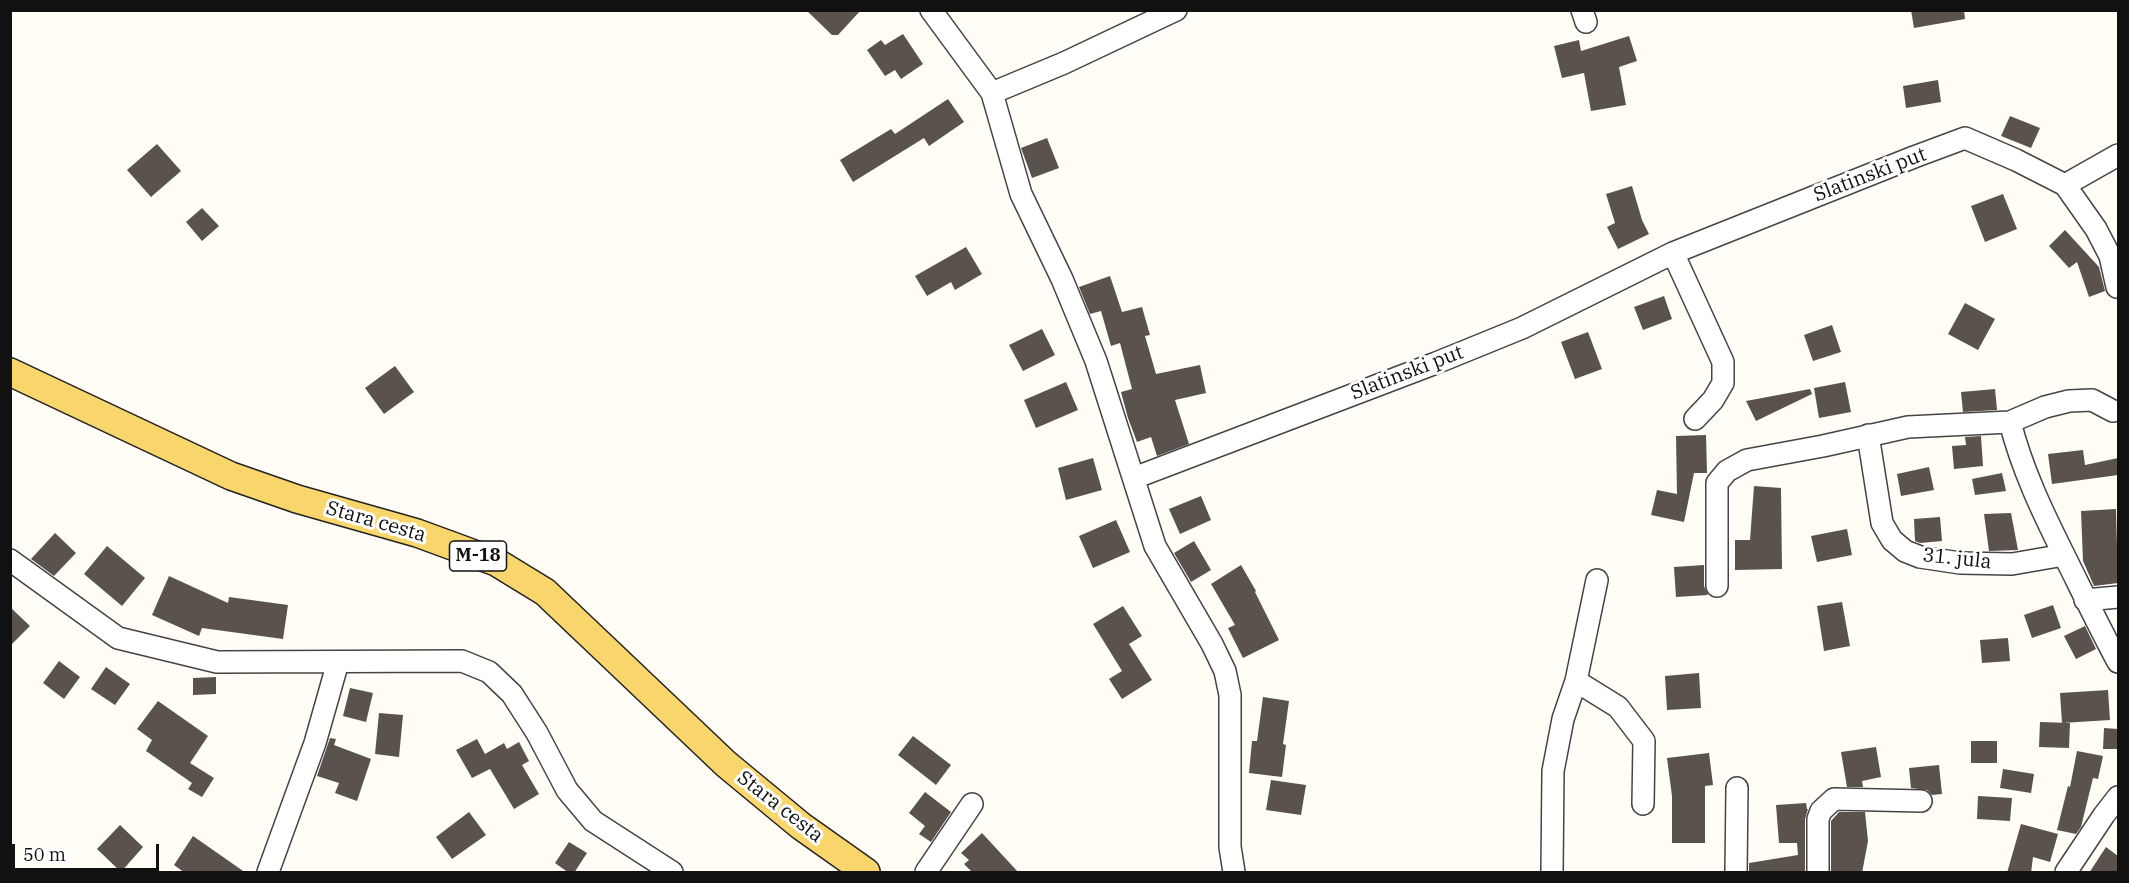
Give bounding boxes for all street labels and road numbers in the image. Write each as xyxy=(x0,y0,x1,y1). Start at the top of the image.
street label: Slatinski put xyxy=(1810,143,1930,207)
street label: Slatinski put xyxy=(1347,341,1467,405)
street label: Stara cesta xyxy=(323,496,429,548)
road number: M-18 xyxy=(450,541,506,571)
street label: 31. jula xyxy=(1921,543,1993,575)
street label: Stara cesta xyxy=(732,766,828,848)

